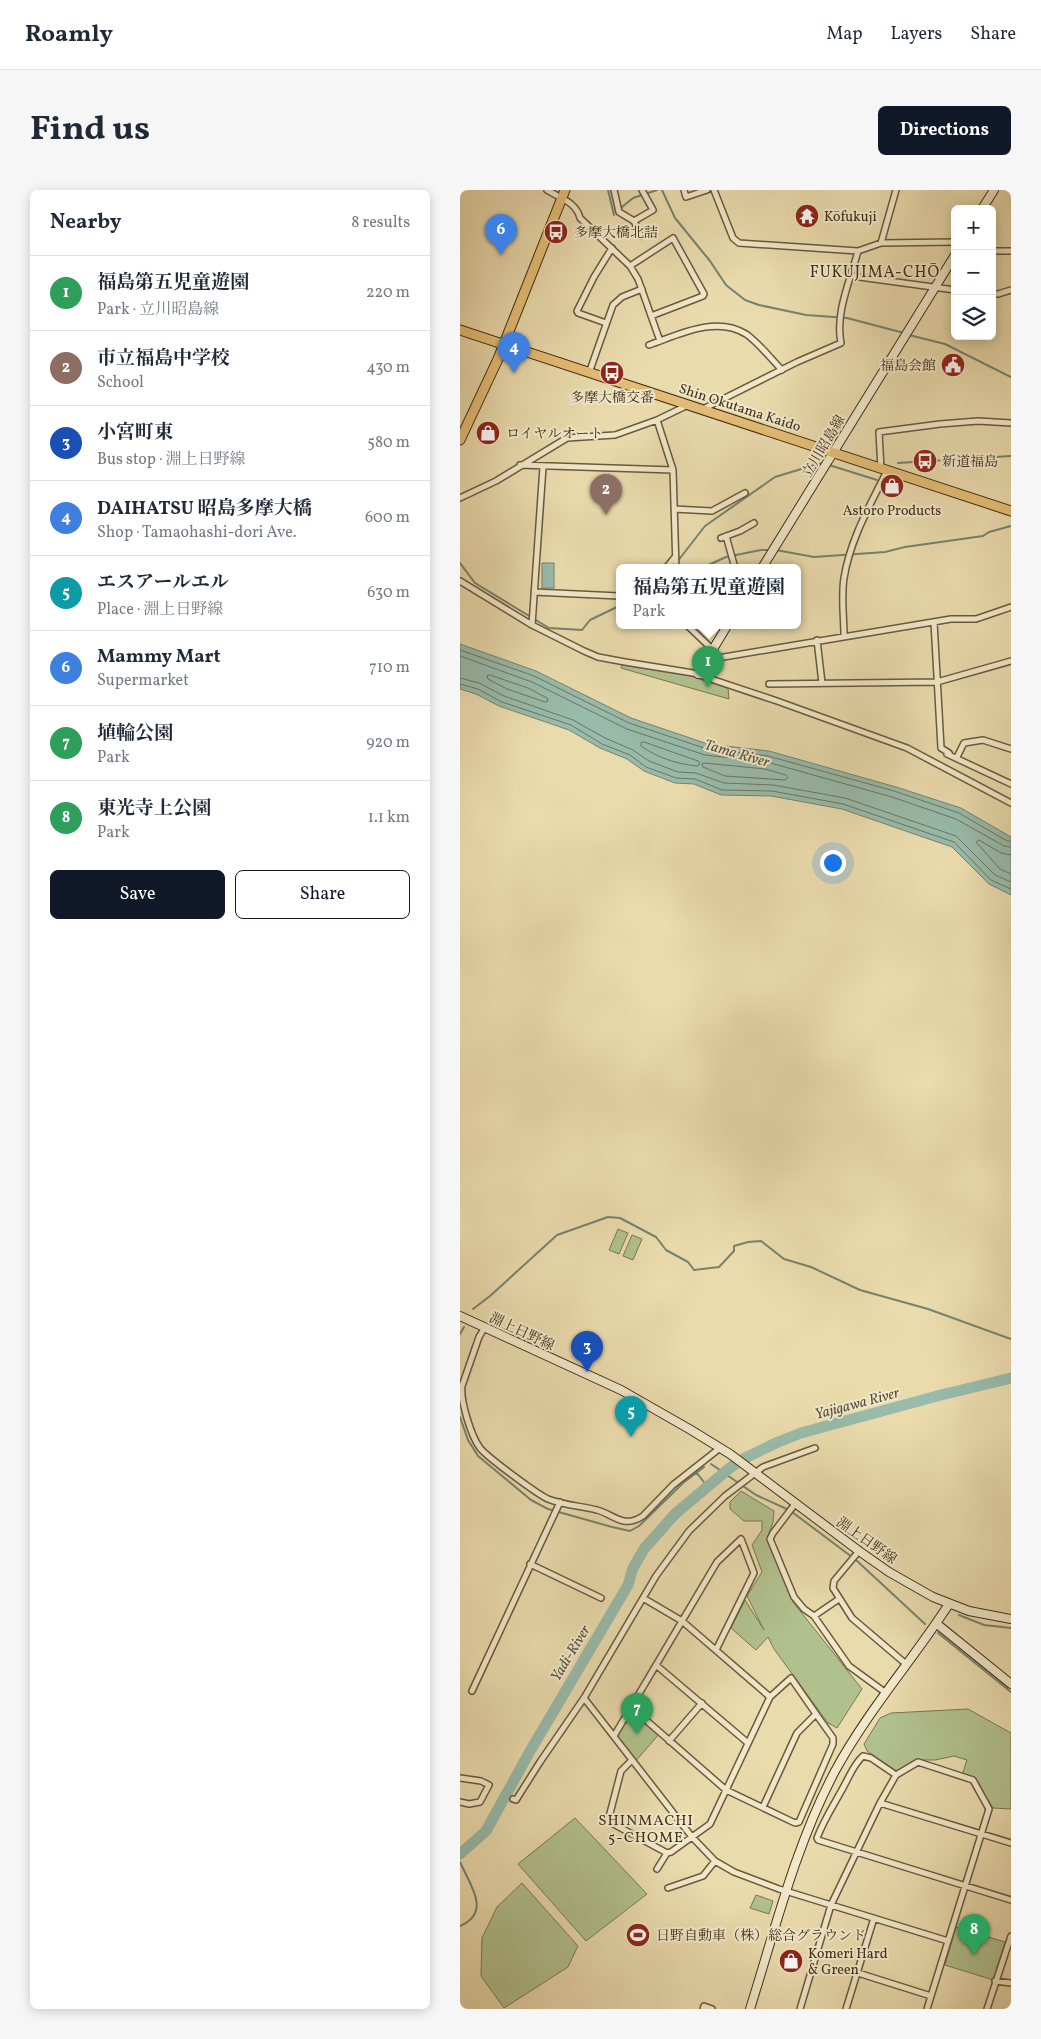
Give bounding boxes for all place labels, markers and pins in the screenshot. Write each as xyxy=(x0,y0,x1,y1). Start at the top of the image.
temple icon: Kōfukuji xyxy=(794,203,820,229)
place label: Kōfukuji xyxy=(824,208,877,227)
pin: 6 xyxy=(485,214,517,255)
bus stop icon: 多摩大橋北詰 xyxy=(543,219,569,245)
place label: 多摩大橋北詰 xyxy=(574,224,658,243)
pin: 4 xyxy=(498,332,530,373)
public building icon: 福島会館 xyxy=(940,352,966,378)
place label: 福島会館 xyxy=(880,357,936,376)
bus stop icon: 多摩大橋交番 xyxy=(599,360,625,386)
place label: 多摩大橋交番 xyxy=(570,389,654,408)
shop icon: ロイヤルオート xyxy=(475,420,501,446)
place label: ロイヤルオート xyxy=(506,425,603,444)
bus stop icon: 新道福島 xyxy=(912,448,938,474)
place label: 新道福島 xyxy=(942,453,998,472)
shop icon: Astoro Products xyxy=(879,473,905,499)
pin: 2 xyxy=(590,474,622,515)
place label: Astoro Products xyxy=(843,502,941,521)
pin: 1 xyxy=(692,646,724,687)
pin: 3 xyxy=(571,1331,603,1372)
pin: 5 xyxy=(615,1396,647,1437)
pin: 7 xyxy=(621,1693,653,1734)
pin: 8 xyxy=(958,1914,990,1955)
sports icon: 日野自動車（株）総合グラウンド xyxy=(625,1922,651,1948)
place label: 日野自動車（株）総合グラウンド xyxy=(656,1927,866,1946)
place label: Komeri Hard & Green xyxy=(808,1945,888,1980)
shop icon: Komeri Hard & Green xyxy=(778,1948,804,1974)

